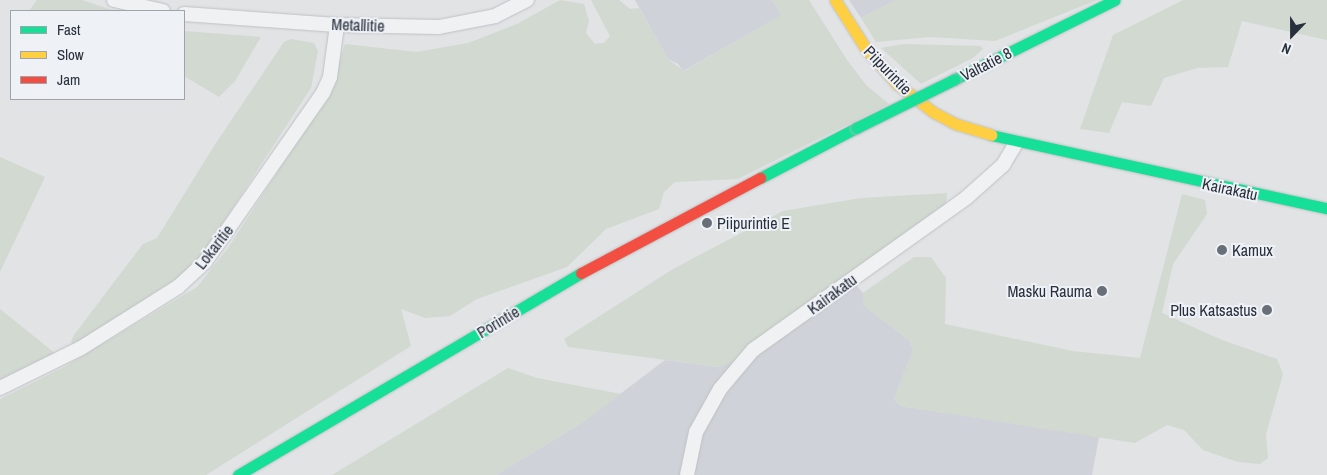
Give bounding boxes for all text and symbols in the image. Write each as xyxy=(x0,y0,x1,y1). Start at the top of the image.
legend xyxy=(10,10,185,100)
north arrow xyxy=(1267,10,1317,60)
street label: Metallitie xyxy=(331,14,385,36)
text: Fast xyxy=(57,19,80,40)
text: N xyxy=(1279,39,1294,59)
street label: Piipurintie xyxy=(860,42,916,98)
street label: Valtatie 8 xyxy=(957,43,1015,85)
text: Slow xyxy=(57,44,84,65)
text: Jam xyxy=(57,69,80,90)
street label: Kairakatu xyxy=(1201,174,1259,204)
place label: Piipurintie E xyxy=(717,213,790,233)
marker: Piipurintie E xyxy=(701,217,713,229)
street label: Lokaritie xyxy=(191,221,237,273)
place label: Kamux xyxy=(1232,240,1273,260)
marker: Kamux xyxy=(1216,244,1228,256)
street label: Kairakatu xyxy=(804,270,860,318)
place label: Masku Rauma xyxy=(1007,281,1092,301)
marker: Masku Rauma xyxy=(1096,285,1108,297)
place label: Plus Katsastus xyxy=(1170,300,1257,320)
street label: Porintie xyxy=(473,302,523,342)
marker: Plus Katsastus xyxy=(1261,304,1273,316)

